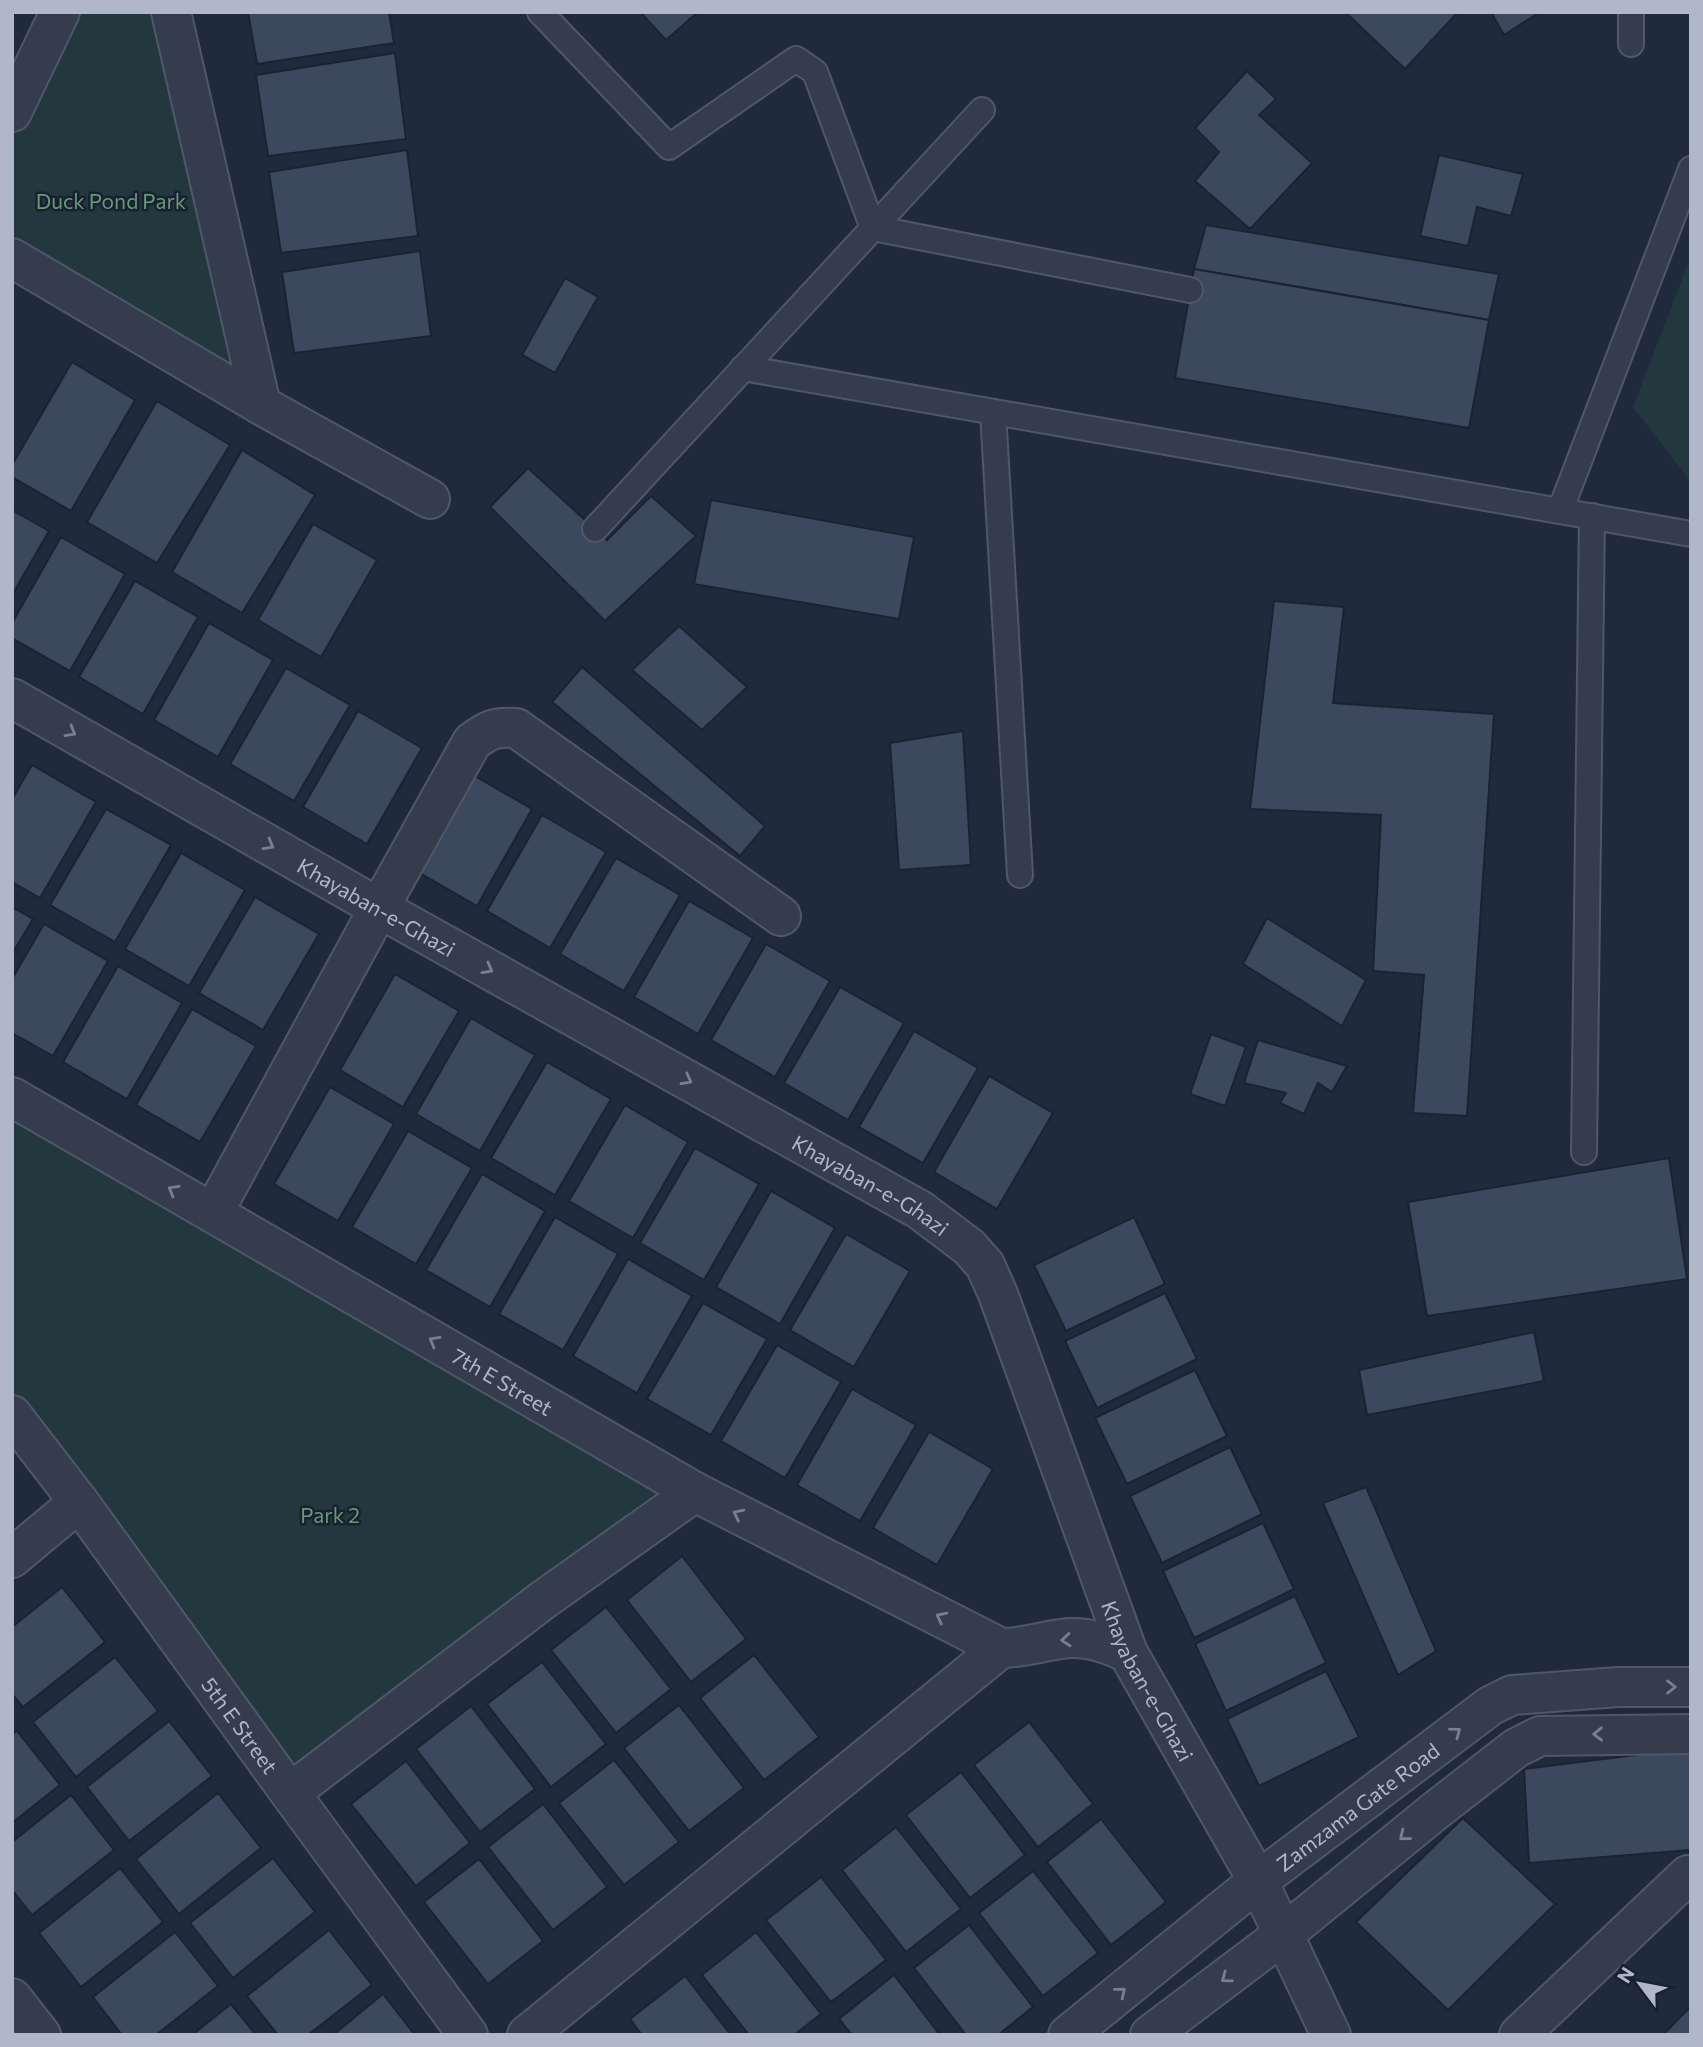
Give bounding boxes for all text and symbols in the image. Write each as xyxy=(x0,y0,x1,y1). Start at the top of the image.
park label: Duck Pond Park xyxy=(36,188,186,213)
one-way arrow xyxy=(64,724,77,737)
one-way arrow xyxy=(262,837,274,850)
street label: Khayaban-e-Ghazi xyxy=(293,852,460,961)
one-way arrow xyxy=(481,961,494,974)
one-way arrow xyxy=(680,1072,692,1085)
street label: Khayaban-e-Ghazi xyxy=(788,1129,954,1240)
one-way arrow xyxy=(168,1185,181,1198)
one-way arrow xyxy=(428,1336,441,1349)
street label: 7th E Street xyxy=(448,1342,557,1420)
park label: Park 2 xyxy=(300,1502,360,1527)
one-way arrow xyxy=(733,1509,745,1522)
street label: Khayaban-e-Ghazi xyxy=(1098,1597,1199,1765)
one-way arrow xyxy=(936,1612,948,1626)
one-way arrow xyxy=(1060,1632,1071,1647)
street label: 5th E Street xyxy=(197,1672,284,1778)
one-way arrow xyxy=(1666,1679,1677,1695)
one-way arrow xyxy=(1592,1726,1603,1742)
one-way arrow xyxy=(1448,1728,1460,1740)
street label: Zamzama Gate Road xyxy=(1271,1737,1444,1875)
one-way arrow xyxy=(1400,1828,1413,1840)
north arrow xyxy=(1605,1949,1675,2019)
text: N xyxy=(1612,1963,1639,1987)
one-way arrow xyxy=(1221,1969,1234,1982)
one-way arrow xyxy=(1113,1988,1126,2000)

